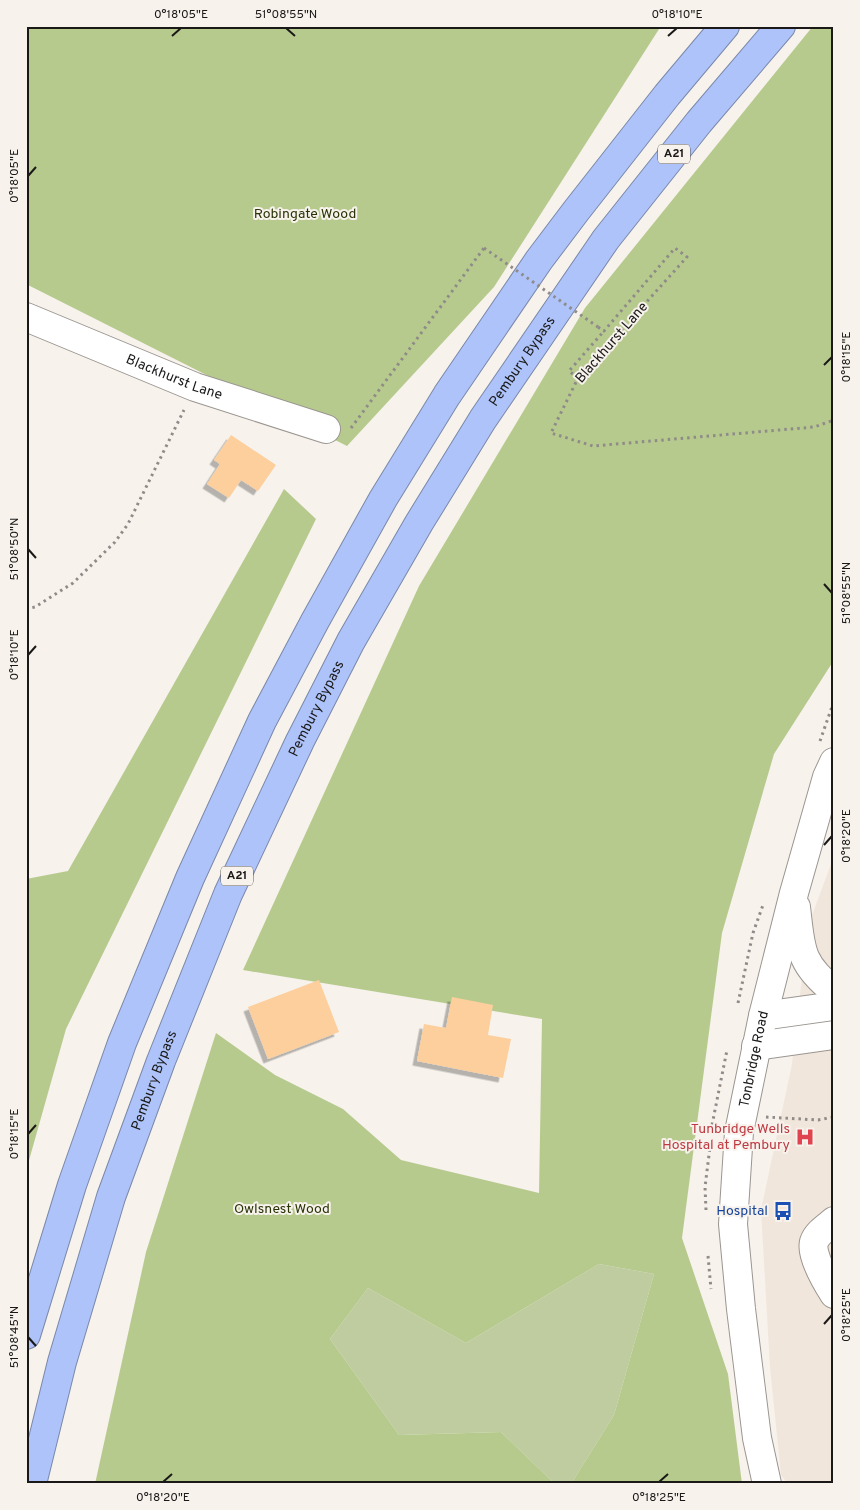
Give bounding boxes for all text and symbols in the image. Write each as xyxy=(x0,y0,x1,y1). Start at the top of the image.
text: 0°18'05"E xyxy=(154,7,208,23)
text: 51°08'55"N xyxy=(255,7,317,23)
text: 0°18'10"E xyxy=(651,7,703,23)
road number: A21 xyxy=(658,144,690,164)
text: 0°18'05"E xyxy=(7,149,23,203)
park label: Robingate Wood xyxy=(254,206,356,223)
street label: Blackhurst Lane xyxy=(572,299,652,387)
street label: Pembury Bypass xyxy=(486,313,559,410)
text: 0°18'15"E xyxy=(839,332,855,382)
street label: Blackhurst Lane xyxy=(123,351,224,404)
text: 51°08'50"N xyxy=(7,518,23,580)
text: 51°08'55"N xyxy=(839,562,855,624)
text: 0°18'10"E xyxy=(7,629,23,681)
street label: Pembury Bypass xyxy=(285,658,348,760)
text: 0°18'20"E xyxy=(839,809,855,863)
road number: A21 xyxy=(221,866,253,886)
street label: Tonbridge Road xyxy=(736,1009,772,1109)
street label: Pembury Bypass xyxy=(128,1028,181,1133)
text: 0°18'15"E xyxy=(7,1109,23,1159)
place label: Tunbridge Wells Hospital at Pembury xyxy=(662,1121,790,1154)
hospital icon: Tunbridge Wells Hospital at Pembury xyxy=(794,1126,816,1148)
bus stop icon: Hospital xyxy=(772,1200,794,1222)
park label: Owlsnest Wood xyxy=(234,1201,330,1218)
place label: Hospital xyxy=(716,1203,768,1220)
text: 0°18'25"E xyxy=(839,1288,855,1342)
text: 51°08'45"N xyxy=(7,1306,23,1368)
text: 0°18'20"E xyxy=(136,1490,190,1506)
text: 0°18'25"E xyxy=(632,1490,686,1506)

